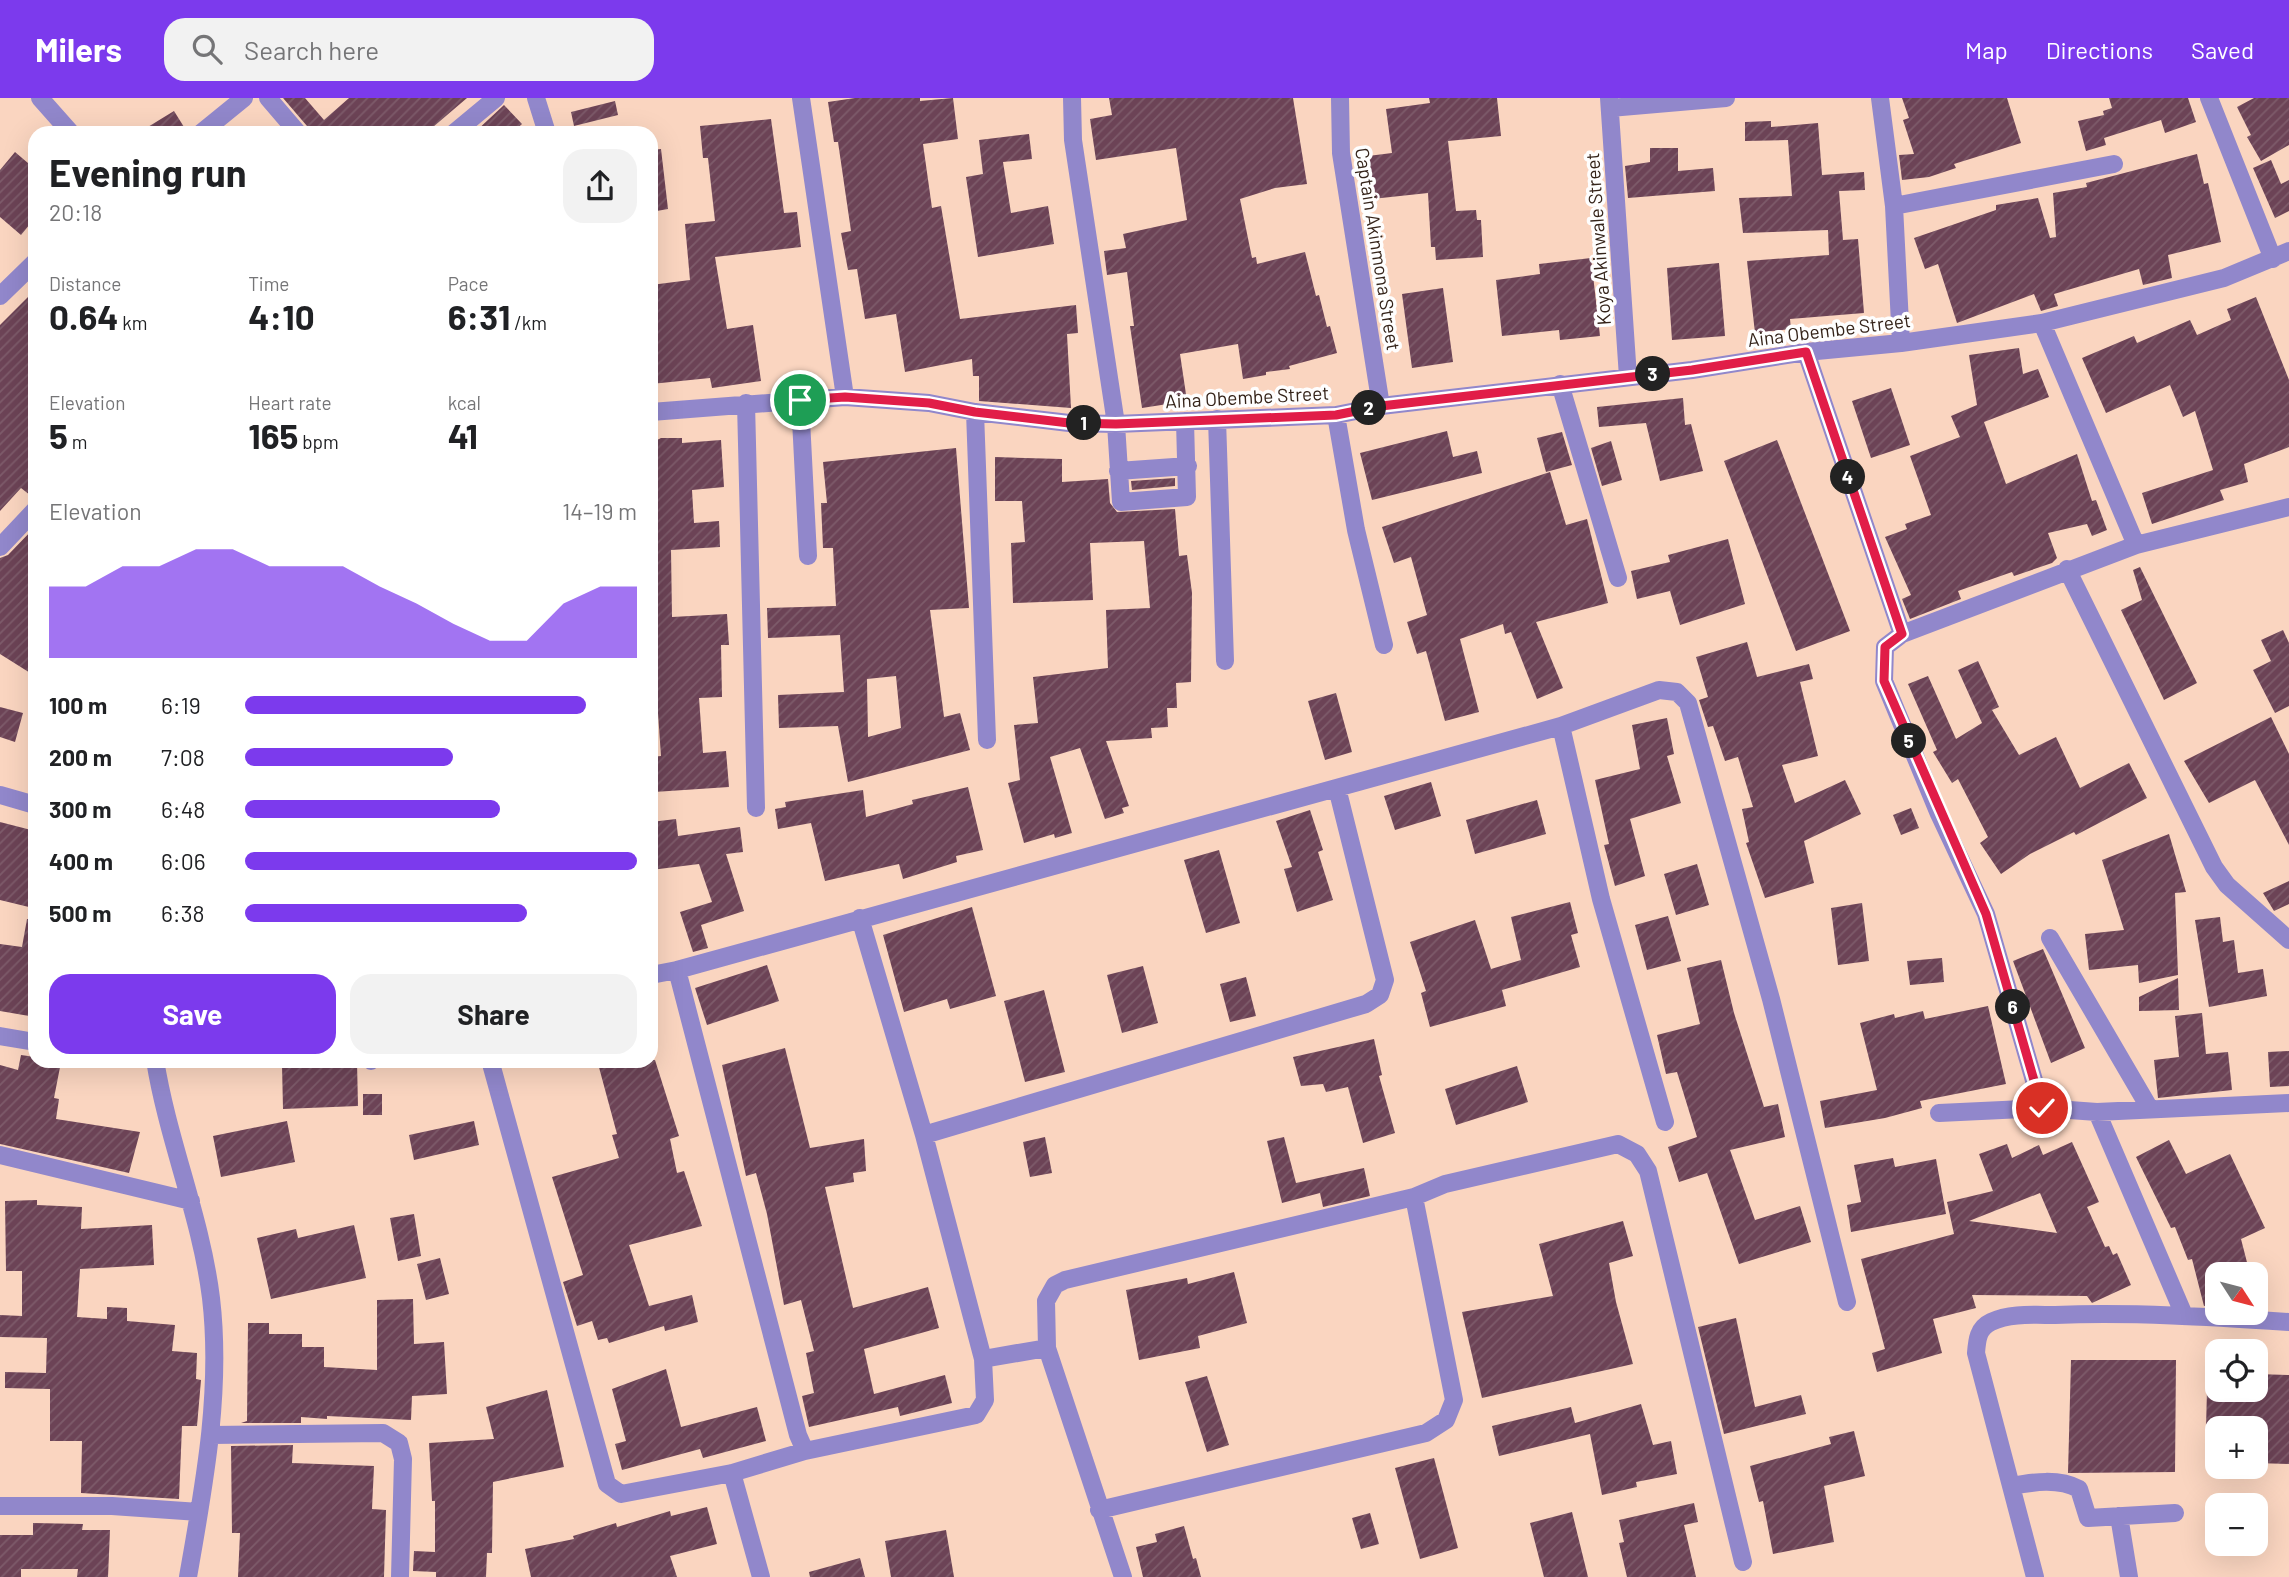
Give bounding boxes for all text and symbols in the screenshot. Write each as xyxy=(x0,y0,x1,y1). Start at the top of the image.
search box xyxy=(164,18,654,81)
text: Milers xyxy=(35,29,122,69)
icon: search xyxy=(188,30,226,68)
text: Search here xyxy=(244,34,379,65)
text: Map xyxy=(1965,35,2008,64)
text: Directions xyxy=(2046,35,2153,64)
text: Saved xyxy=(2191,35,2254,64)
street label: Captain Akinmona Street xyxy=(1351,146,1406,352)
text: Evening run xyxy=(49,149,247,195)
button: share xyxy=(563,149,637,223)
street label: Koya Akinwale Street xyxy=(1580,152,1615,326)
text: 20:18 xyxy=(49,198,102,226)
text: Distance xyxy=(49,272,121,295)
text: Time xyxy=(248,272,289,295)
text: Pace xyxy=(448,272,489,295)
text: 0.64 xyxy=(49,295,118,337)
text: 4:10 xyxy=(248,295,315,337)
text: 6:31 xyxy=(448,295,510,337)
street label: Aina Obembe Street xyxy=(1746,308,1912,351)
text: km xyxy=(118,311,147,334)
text: /km xyxy=(510,311,547,334)
pin: 3 xyxy=(1636,356,1670,392)
text: 3 xyxy=(1647,362,1658,385)
pin xyxy=(770,370,830,430)
icon: arrive xyxy=(781,381,819,419)
street label: Aina Obembe Street xyxy=(1164,381,1329,412)
pin: 2 xyxy=(1352,390,1386,426)
text: Elevation xyxy=(49,391,126,414)
text: Heart rate xyxy=(248,391,332,414)
text: kcal xyxy=(448,391,481,414)
text: 2 xyxy=(1363,396,1374,419)
pin: 1 xyxy=(1066,406,1102,440)
text: 1 xyxy=(1080,411,1087,434)
text: 5 xyxy=(49,414,68,456)
text: 165 xyxy=(248,414,298,456)
text: 41 xyxy=(448,414,478,456)
text: m xyxy=(68,430,87,453)
text: bpm xyxy=(298,430,339,453)
pin: 4 xyxy=(1830,460,1866,494)
text: 4 xyxy=(1842,465,1853,488)
text: Elevation xyxy=(49,497,142,525)
text: 14–19 m xyxy=(562,497,637,525)
text: 100 m xyxy=(49,691,107,719)
text: 6:19 xyxy=(161,691,201,719)
pin: 5 xyxy=(1892,724,1926,758)
text: 5 xyxy=(1903,729,1914,752)
text: 200 m xyxy=(49,743,112,771)
text: 7:08 xyxy=(161,743,205,771)
text: 300 m xyxy=(49,795,111,823)
text: 6:48 xyxy=(161,795,205,823)
text: 400 m xyxy=(49,847,113,875)
text: 6:06 xyxy=(161,847,205,875)
text: 500 m xyxy=(49,899,111,927)
text: 6:38 xyxy=(161,899,204,927)
button: Save xyxy=(49,974,336,1054)
button: Share xyxy=(350,974,637,1054)
pin: 6 xyxy=(1996,990,2030,1024)
text: 6 xyxy=(2007,995,2018,1018)
pin xyxy=(2012,1078,2072,1138)
icon: check xyxy=(2023,1089,2061,1127)
north arrow xyxy=(2205,1262,2268,1325)
map controls xyxy=(2205,1262,2268,1556)
button: locate xyxy=(2205,1339,2268,1402)
button: + xyxy=(2205,1416,2268,1479)
button: − xyxy=(2205,1493,2268,1556)

